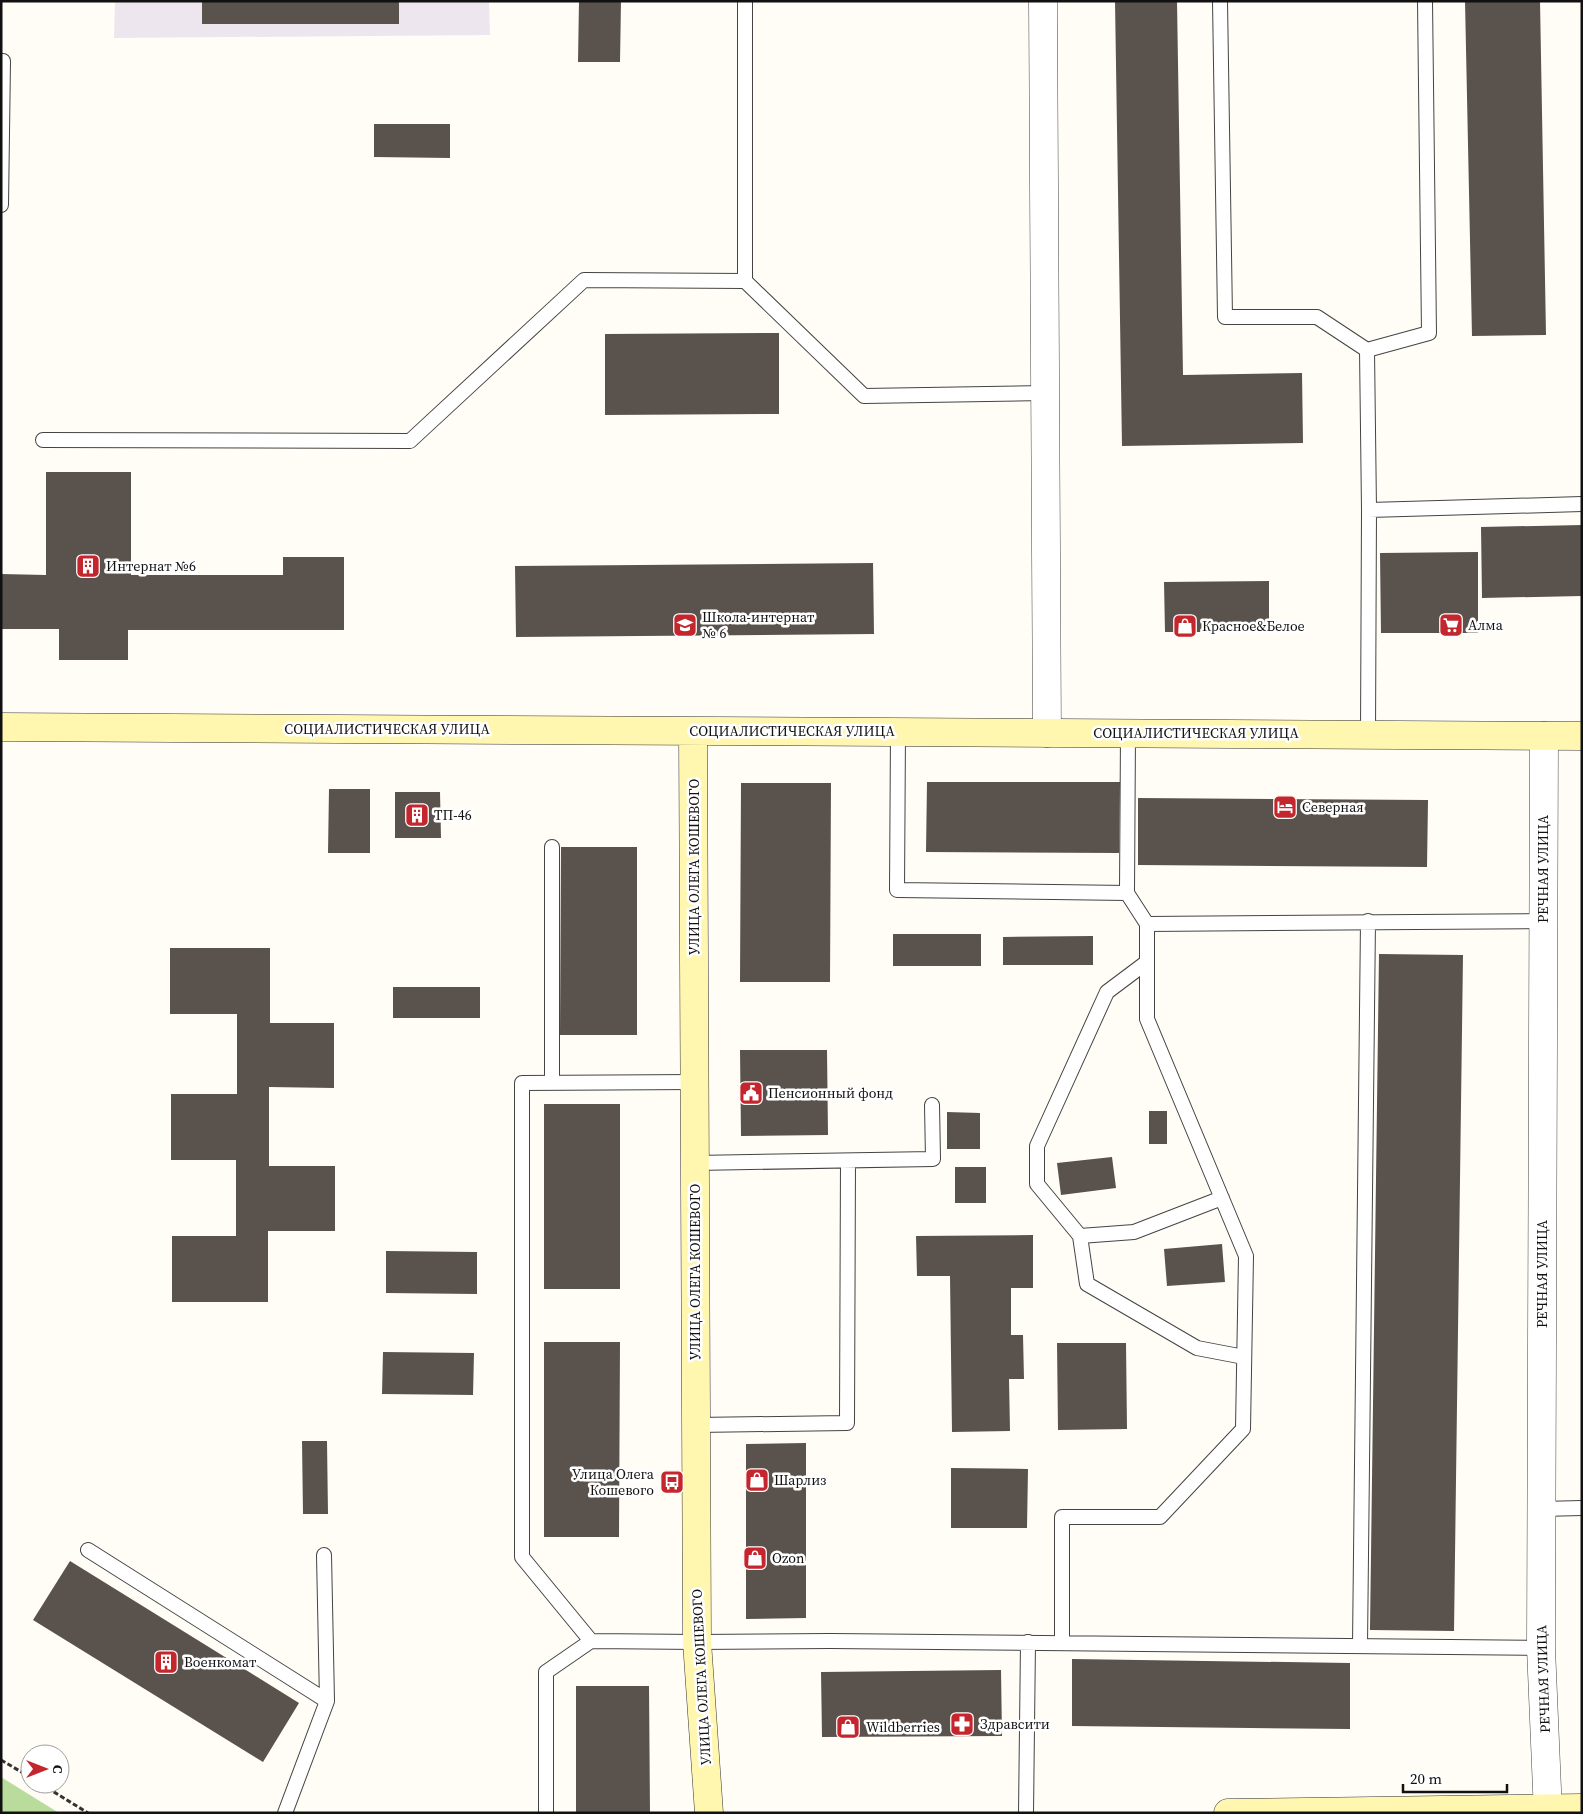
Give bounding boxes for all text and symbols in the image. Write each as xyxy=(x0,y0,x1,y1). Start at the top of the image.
building icon: Интернат №6 xyxy=(75,553,101,579)
place label: Интернат №6 xyxy=(106,556,196,576)
place label: Школа-интернат № 6 xyxy=(702,607,815,643)
school or university icon: Школа-интернат № 6 xyxy=(672,612,698,638)
supermarket icon: Алма xyxy=(1438,612,1464,638)
shop icon: Красное&Белое xyxy=(1172,613,1198,639)
place label: Алма xyxy=(1468,615,1504,635)
place label: Красное&Белое xyxy=(1202,616,1305,636)
street label: СОЦИАЛИСТИЧЕСКАЯ УЛИЦА xyxy=(284,719,490,739)
street label: СОЦИАЛИСТИЧЕСКАЯ УЛИЦА xyxy=(689,721,895,741)
street label: СОЦИАЛИСТИЧЕСКАЯ УЛИЦА xyxy=(1093,723,1299,743)
street label: УЛИЦА ОЛЕГА КОШЕВОГО xyxy=(684,779,704,955)
hotel icon: Северная xyxy=(1272,794,1298,820)
place label: Северная xyxy=(1302,797,1364,817)
building icon: ТП-46 xyxy=(404,802,430,828)
place label: ТП-46 xyxy=(434,805,472,825)
street label: РЕЧНАЯ УЛИЦА xyxy=(1533,814,1553,923)
public building icon: Пенсионный фонд xyxy=(738,1080,764,1106)
place label: Пенсионный фонд xyxy=(768,1083,893,1103)
street label: УЛИЦА ОЛЕГА КОШЕВОГО xyxy=(685,1184,705,1360)
street label: РЕЧНАЯ УЛИЦА xyxy=(1532,1219,1552,1328)
place label: Улица Олега Кошевого xyxy=(572,1464,655,1500)
shop icon: Шарлиз xyxy=(744,1467,770,1493)
bus stop icon: Улица Олега Кошевого xyxy=(659,1469,685,1495)
place label: Шарлиз xyxy=(774,1470,826,1490)
shop icon: Ozon xyxy=(742,1545,768,1571)
place label: Ozon xyxy=(772,1548,805,1568)
street label: УЛИЦА ОЛЕГА КОШЕВОГО xyxy=(686,1588,716,1766)
street label: РЕЧНАЯ УЛИЦА xyxy=(1531,1624,1555,1733)
building icon: Военкомат xyxy=(153,1649,179,1675)
place label: Военкомат xyxy=(184,1652,257,1672)
pharmacy icon: Здравсити xyxy=(949,1711,975,1737)
shop icon: Wildberries xyxy=(835,1714,861,1740)
place label: Здравсити xyxy=(980,1714,1050,1734)
place label: Wildberries xyxy=(866,1717,940,1737)
north arrow xyxy=(20,1744,70,1794)
scale bar xyxy=(1403,1762,1507,1794)
text: С xyxy=(48,1765,68,1774)
text: 20 m xyxy=(1410,1768,1442,1789)

